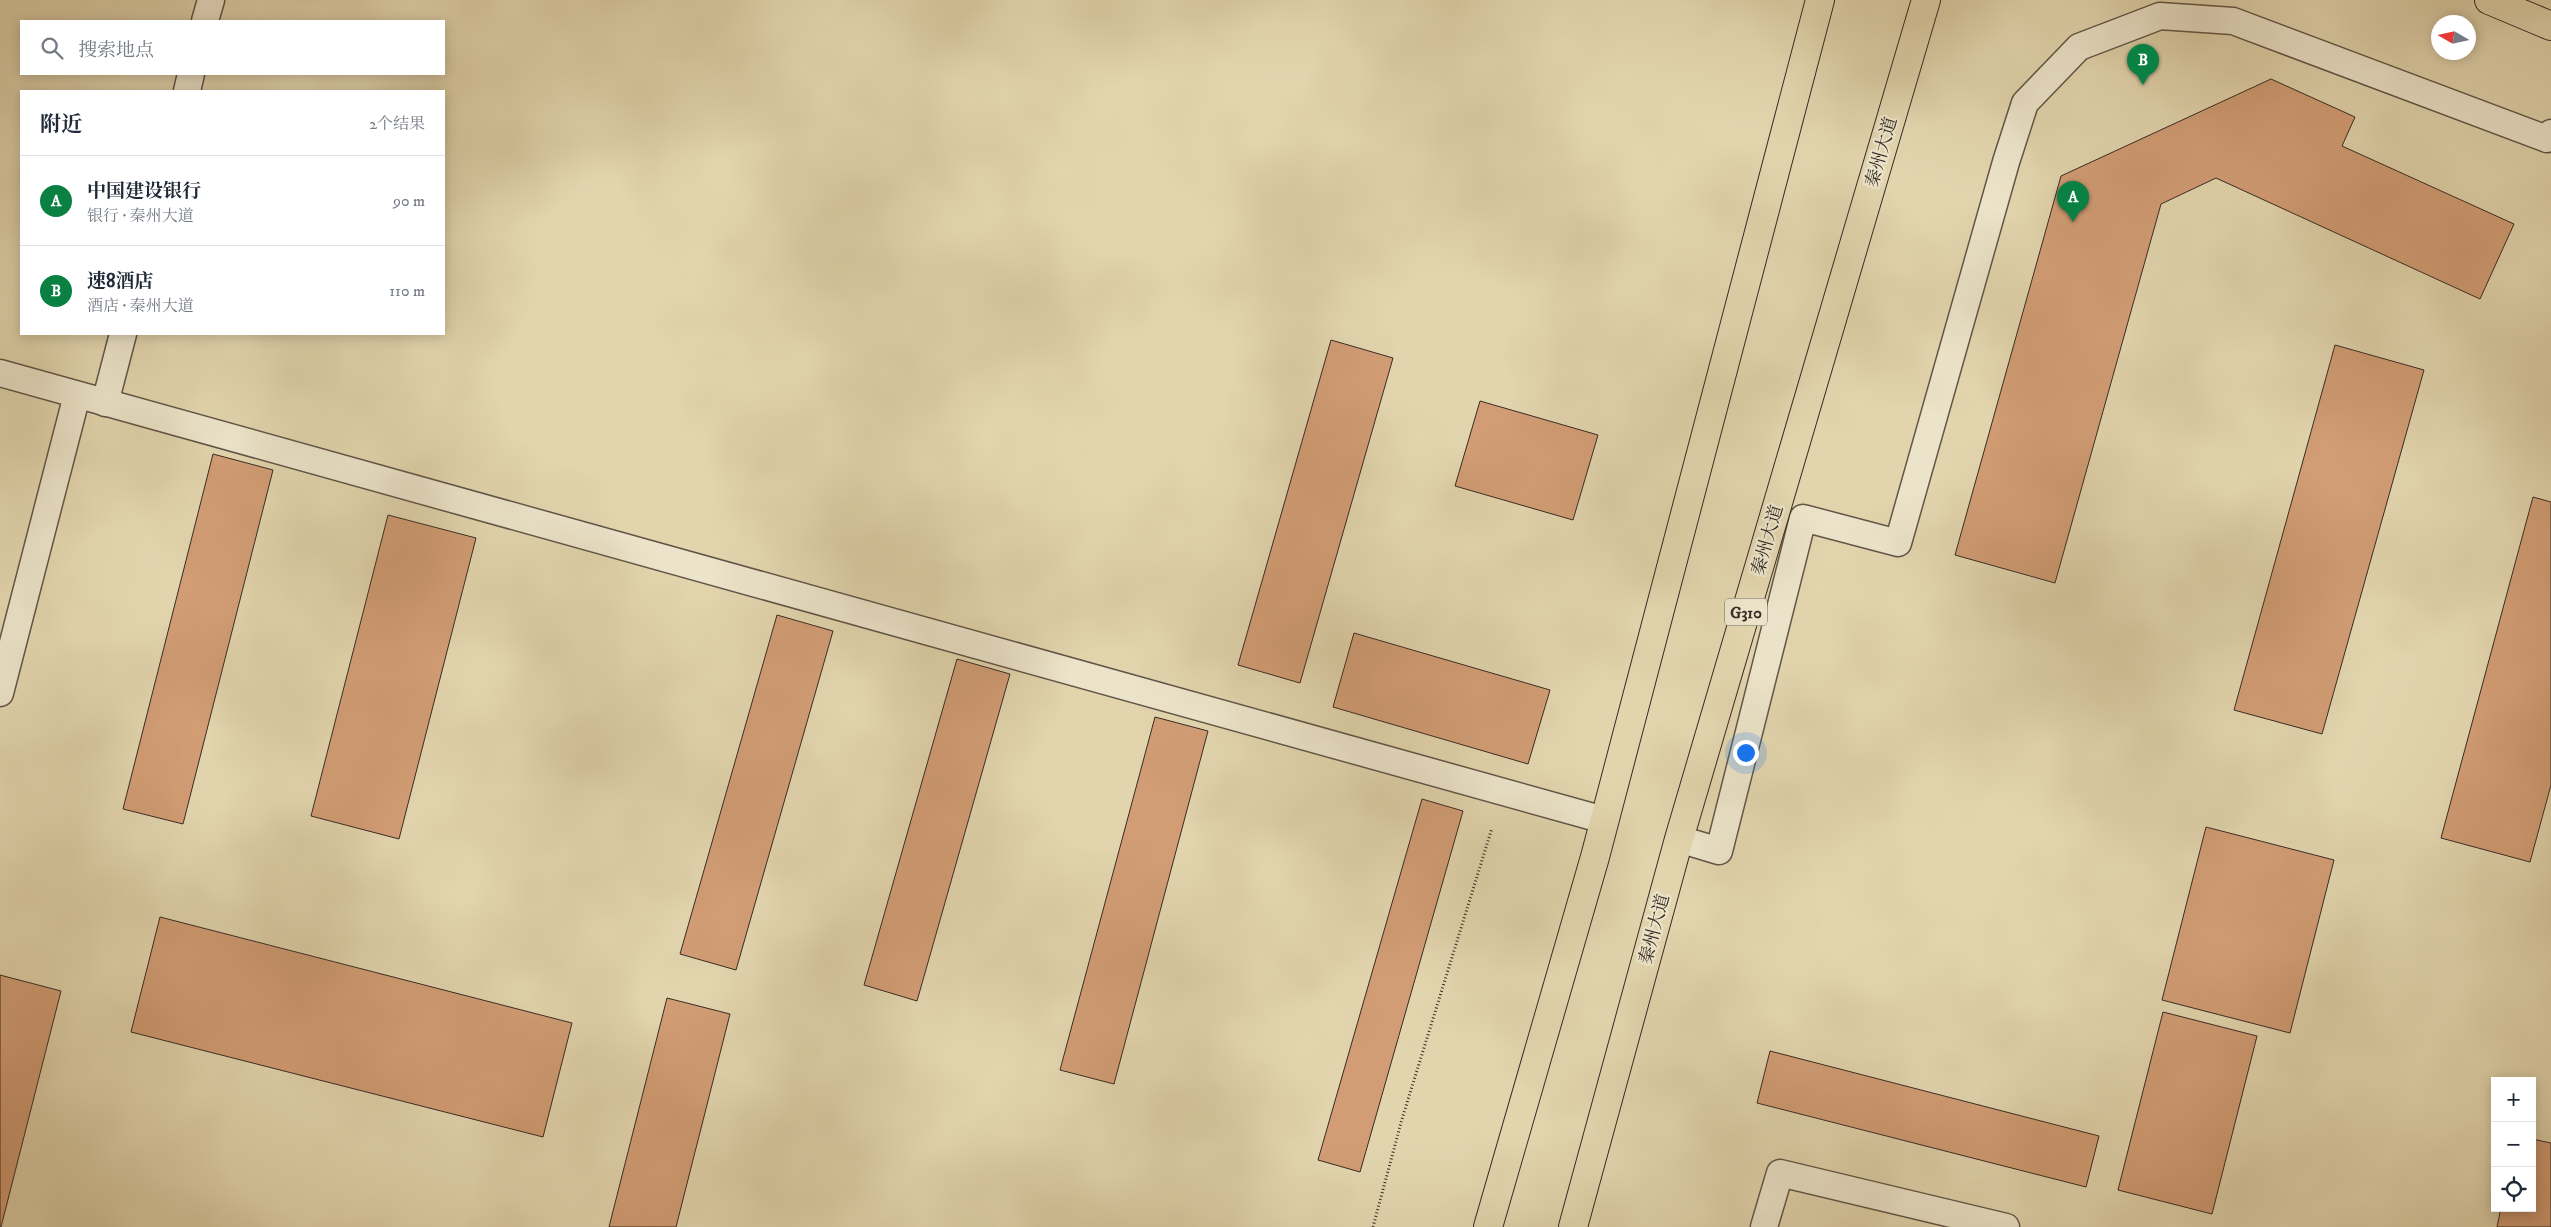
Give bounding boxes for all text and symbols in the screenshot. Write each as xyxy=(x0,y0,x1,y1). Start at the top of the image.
north arrow xyxy=(2431,15,2476,60)
search box xyxy=(20,20,445,75)
icon: search xyxy=(38,34,66,62)
text: 搜索地点 xyxy=(78,39,154,62)
pin: B xyxy=(2127,44,2159,85)
text: 附近 xyxy=(40,112,82,138)
text: 2个结果 xyxy=(369,114,425,134)
street label: 秦州大道 xyxy=(1861,115,1902,190)
text: 中国建设银行 xyxy=(87,180,201,203)
pin: A xyxy=(2057,181,2089,222)
text: A xyxy=(51,191,61,211)
text: 90 m xyxy=(393,191,425,211)
text: 银行 · 秦州大道 xyxy=(87,206,194,226)
text: 速8酒店 xyxy=(87,270,154,293)
text: B xyxy=(51,281,61,301)
text: 110 m xyxy=(389,281,425,301)
text: 酒店 · 秦州大道 xyxy=(87,296,194,316)
street label: 秦州大道 xyxy=(1747,503,1788,578)
road number: G310 xyxy=(1725,598,1767,626)
your location xyxy=(1733,740,1759,766)
street label: 秦州大道 xyxy=(1635,892,1675,967)
map controls xyxy=(2491,1077,2536,1212)
button: + xyxy=(2491,1077,2536,1122)
button: − xyxy=(2491,1122,2536,1167)
button: locate xyxy=(2491,1167,2536,1212)

